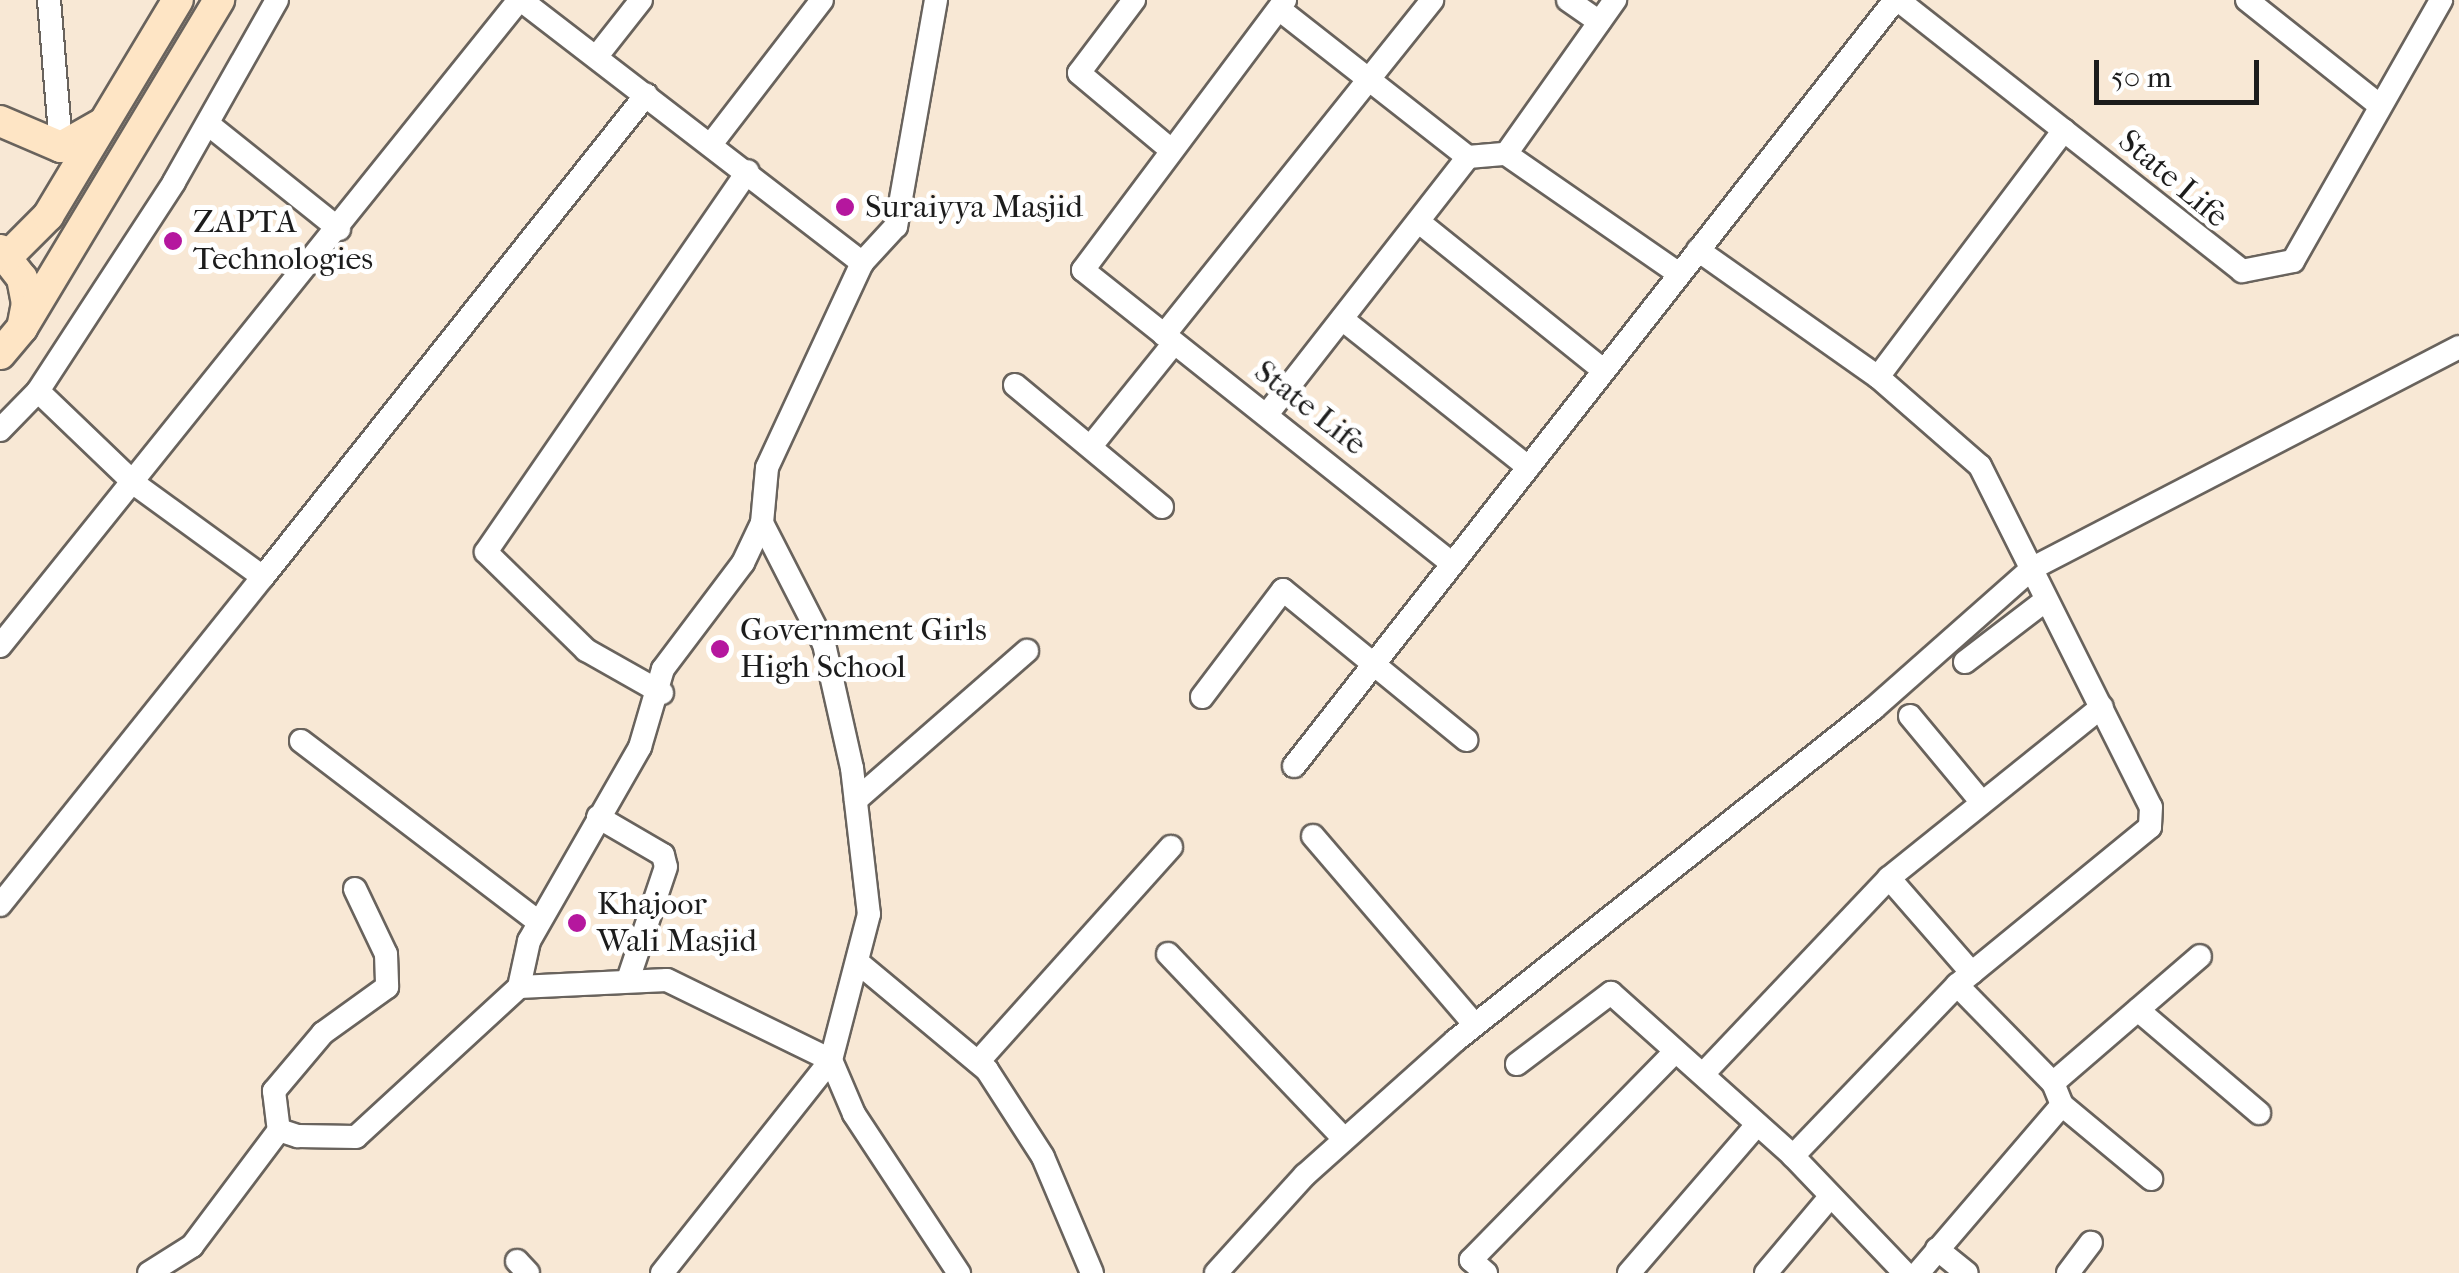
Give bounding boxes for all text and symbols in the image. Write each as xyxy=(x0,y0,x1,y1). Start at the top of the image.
scale bar xyxy=(2099,40,2264,102)
text: 50 m xyxy=(2111,60,2172,95)
street label: State Life xyxy=(2110,122,2236,236)
place label: Suraiyya Masjid xyxy=(865,188,1083,226)
marker: Suraiyya Masjid xyxy=(834,196,856,218)
place label: ZAPTA Technologies xyxy=(193,204,373,279)
marker: ZAPTA Technologies xyxy=(162,230,184,252)
street label: State Life xyxy=(1246,352,1374,464)
place label: Government Girls High School xyxy=(740,612,987,687)
marker: Government Girls High School xyxy=(709,638,731,660)
place label: Khajoor Wali Masjid xyxy=(597,886,757,961)
marker: Khajoor Wali Masjid xyxy=(566,912,588,934)

